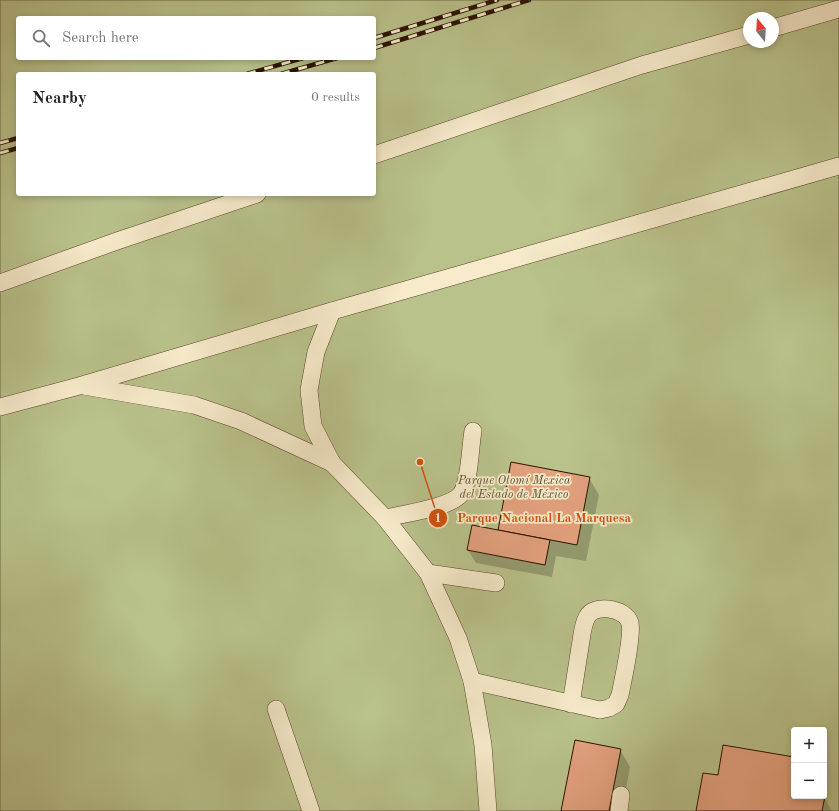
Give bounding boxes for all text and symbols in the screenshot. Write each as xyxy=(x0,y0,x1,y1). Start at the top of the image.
north arrow xyxy=(743,12,779,48)
search box xyxy=(16,16,376,60)
icon: search xyxy=(30,27,52,49)
text: Search here xyxy=(62,31,139,46)
text: Nearby xyxy=(32,90,87,107)
text: 0 results xyxy=(311,91,360,104)
park label: Parque Otomí Mexica del Estado de México xyxy=(457,475,571,501)
callout: Parque Nacional La Marquesa xyxy=(428,505,639,530)
text: Parque Nacional La Marquesa xyxy=(457,512,631,525)
text: 1 xyxy=(435,513,441,525)
map controls xyxy=(791,727,827,799)
button: + xyxy=(791,727,827,763)
button: − xyxy=(791,763,827,799)

